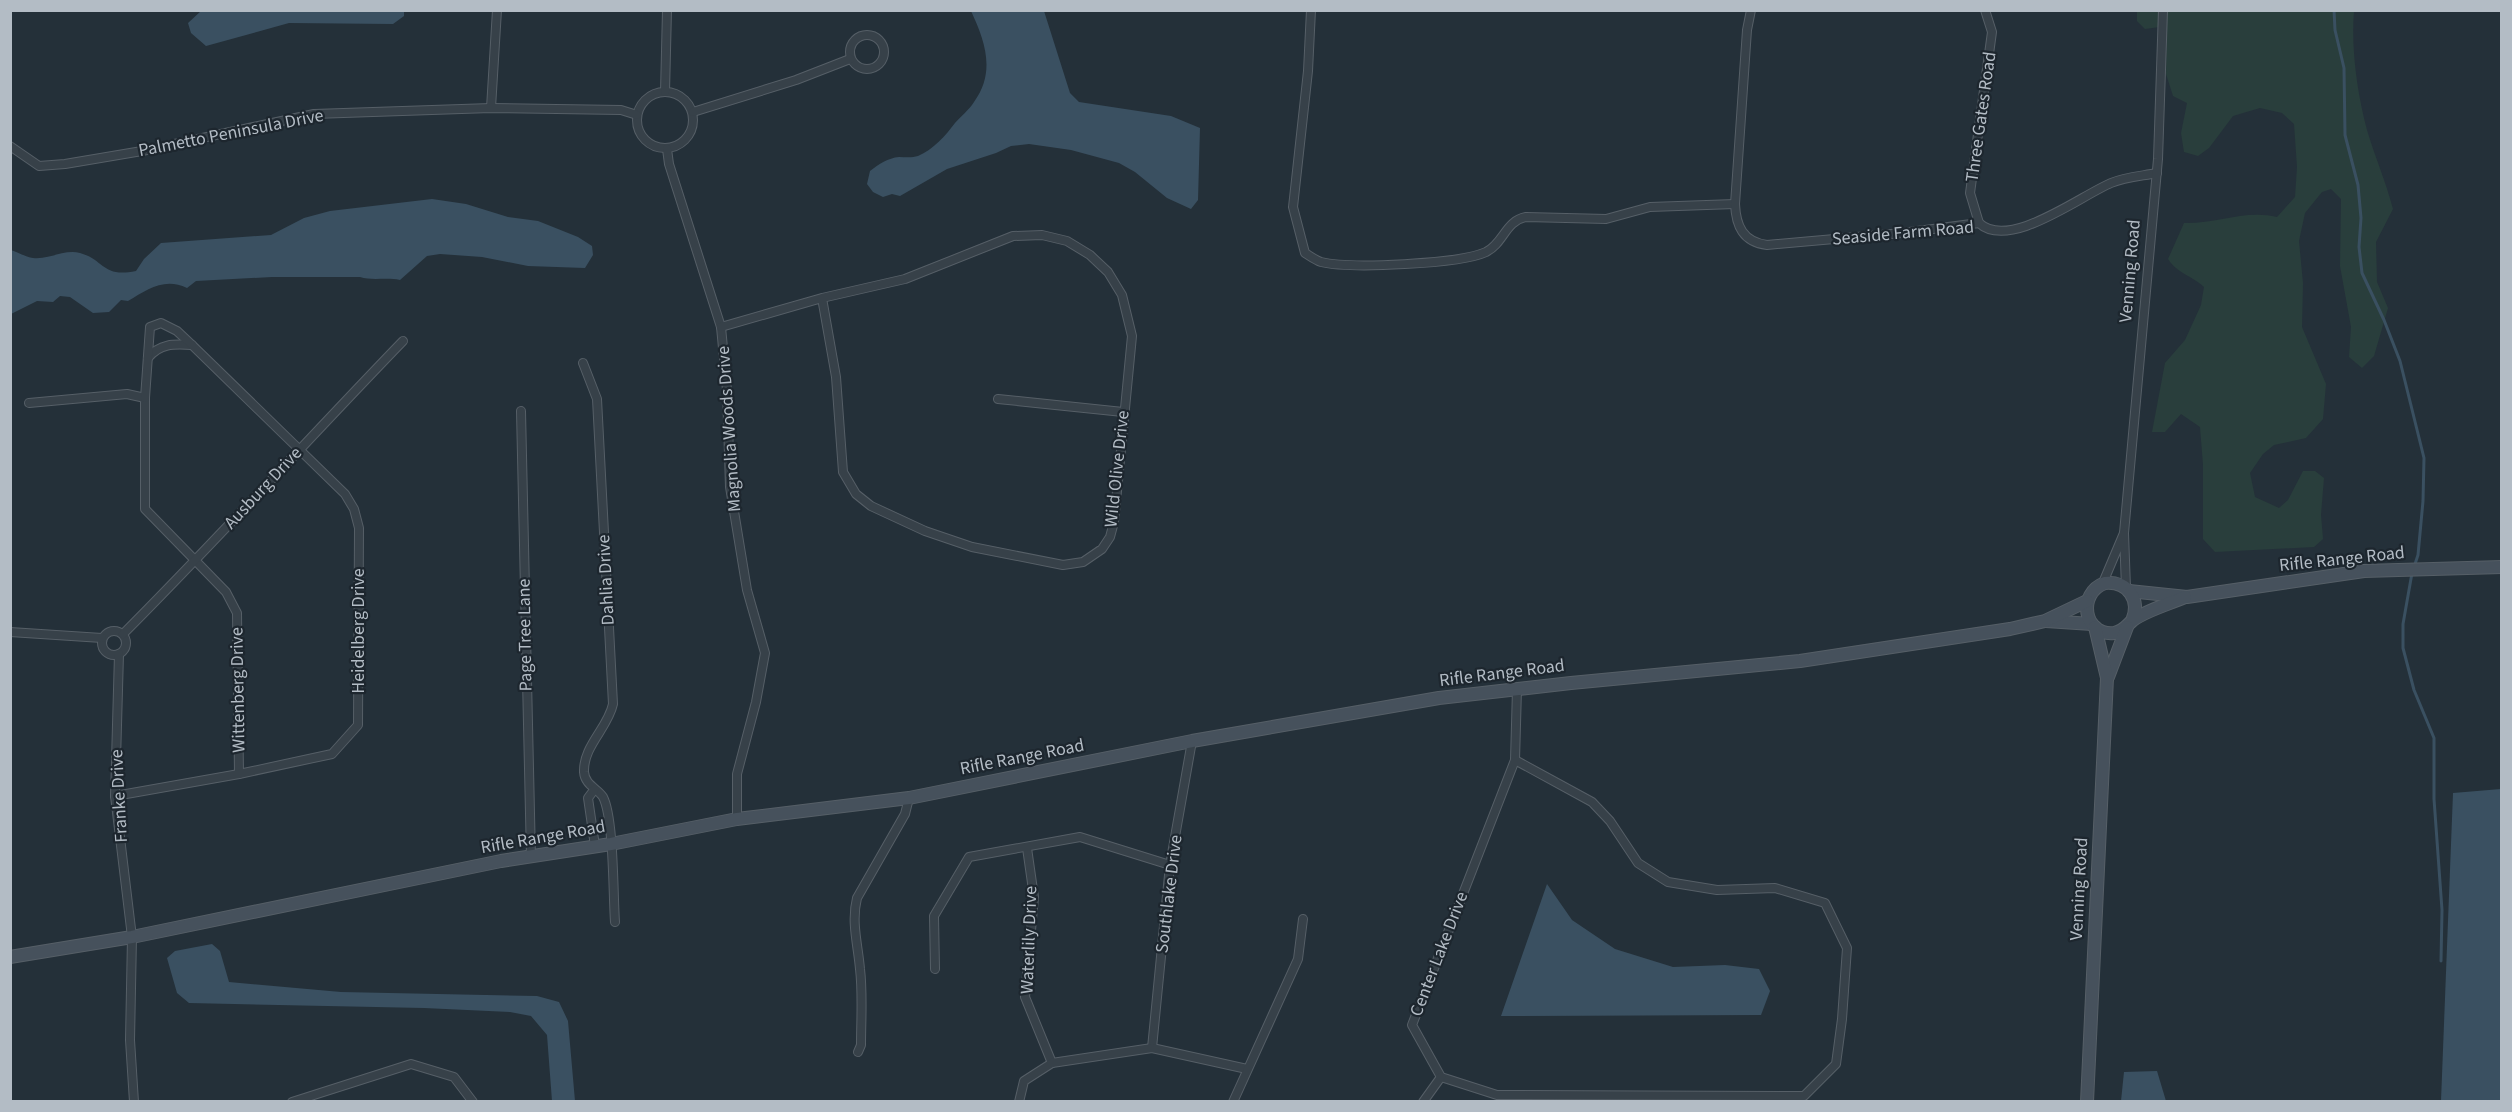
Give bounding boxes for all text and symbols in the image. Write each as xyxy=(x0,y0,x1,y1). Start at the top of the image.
street label: Three Gates Road xyxy=(1959,50,2003,184)
street label: Palmetto Peninsula Drive xyxy=(136,103,326,163)
street label: Seaside Farm Road xyxy=(1831,214,1975,252)
street label: Venning Road xyxy=(2113,219,2147,323)
street label: Magnolia Woods Drive xyxy=(711,345,747,513)
street label: Wild Olive Drive xyxy=(1098,409,1136,529)
street label: Ausburg Drive xyxy=(218,441,308,535)
street label: Dahlia Drive xyxy=(591,534,621,626)
street label: Rifle Range Road xyxy=(2278,540,2406,578)
street label: Heidelberg Drive xyxy=(346,568,371,694)
street label: Page Tree Lane xyxy=(512,578,538,692)
street label: Wittenberg Drive xyxy=(224,627,252,753)
street label: Rifle Range Road xyxy=(1438,653,1566,693)
street label: Rifle Range Road xyxy=(958,733,1086,781)
street label: Franke Drive xyxy=(104,749,134,843)
street label: Rifle Range Road xyxy=(479,814,607,860)
street label: Southlake Drive xyxy=(1149,833,1189,954)
street label: Venning Road xyxy=(2064,837,2094,941)
street label: Waterlily Drive xyxy=(1015,885,1043,995)
street label: Center Lake Drive xyxy=(1404,888,1474,1020)

